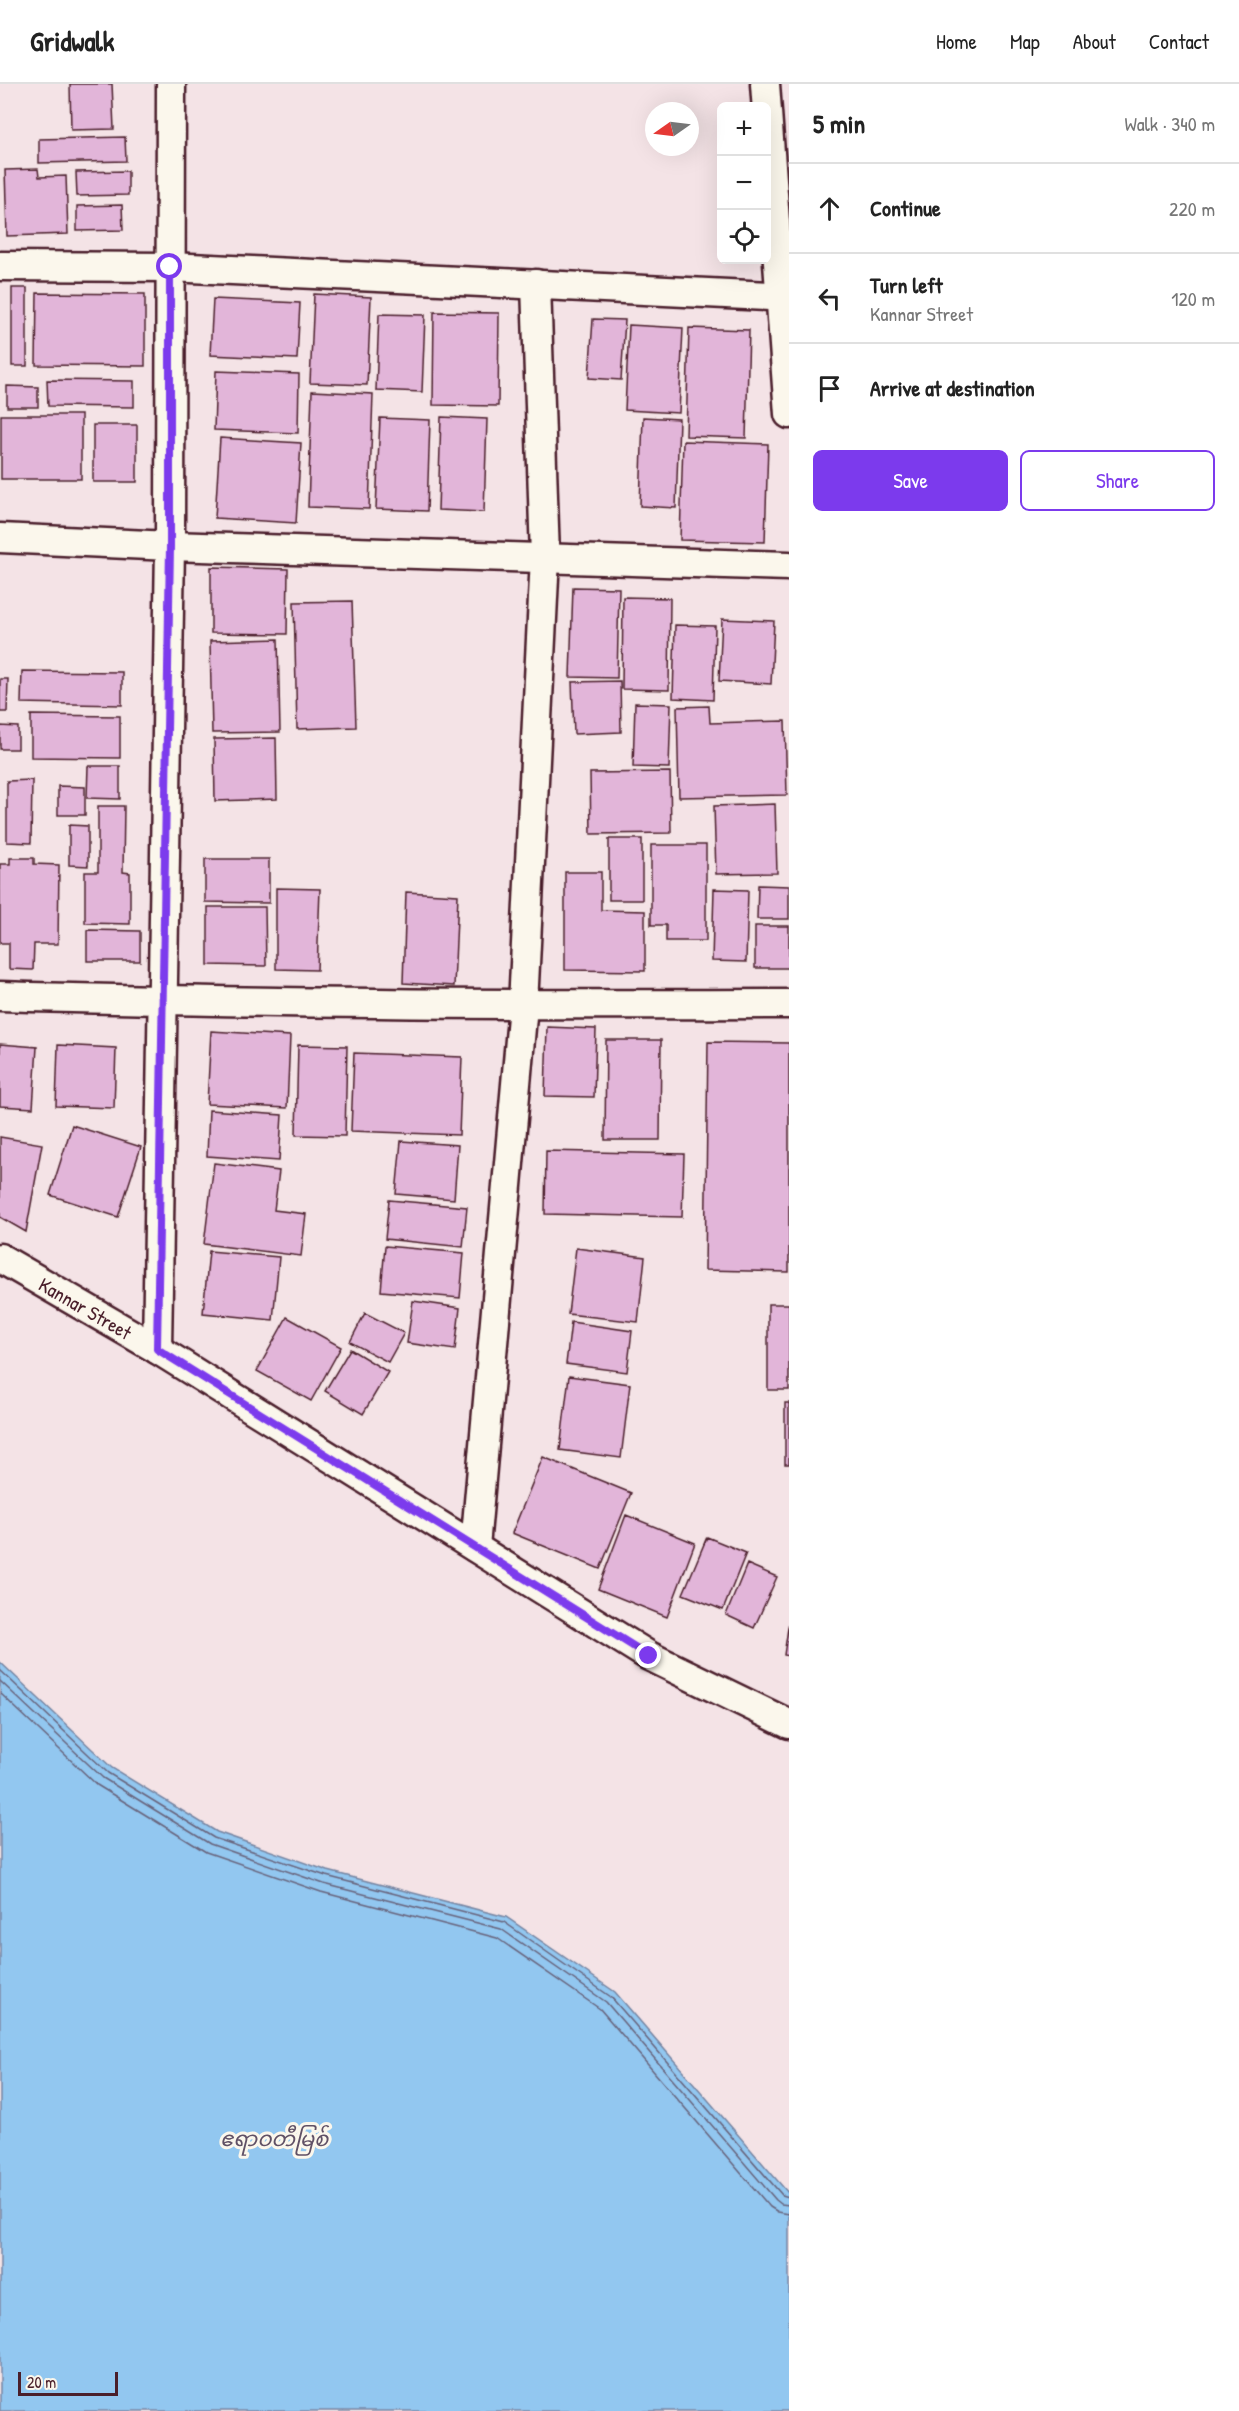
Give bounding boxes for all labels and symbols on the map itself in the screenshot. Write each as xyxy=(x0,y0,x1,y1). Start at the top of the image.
north arrow xyxy=(645,102,699,156)
route start xyxy=(156,253,182,279)
street label: Kannar Street xyxy=(34,1270,138,1346)
route end xyxy=(635,1642,661,1668)
water label: ဧရာဝတီမြစ် xyxy=(220,2124,329,2156)
scale bar xyxy=(18,2369,118,2396)

